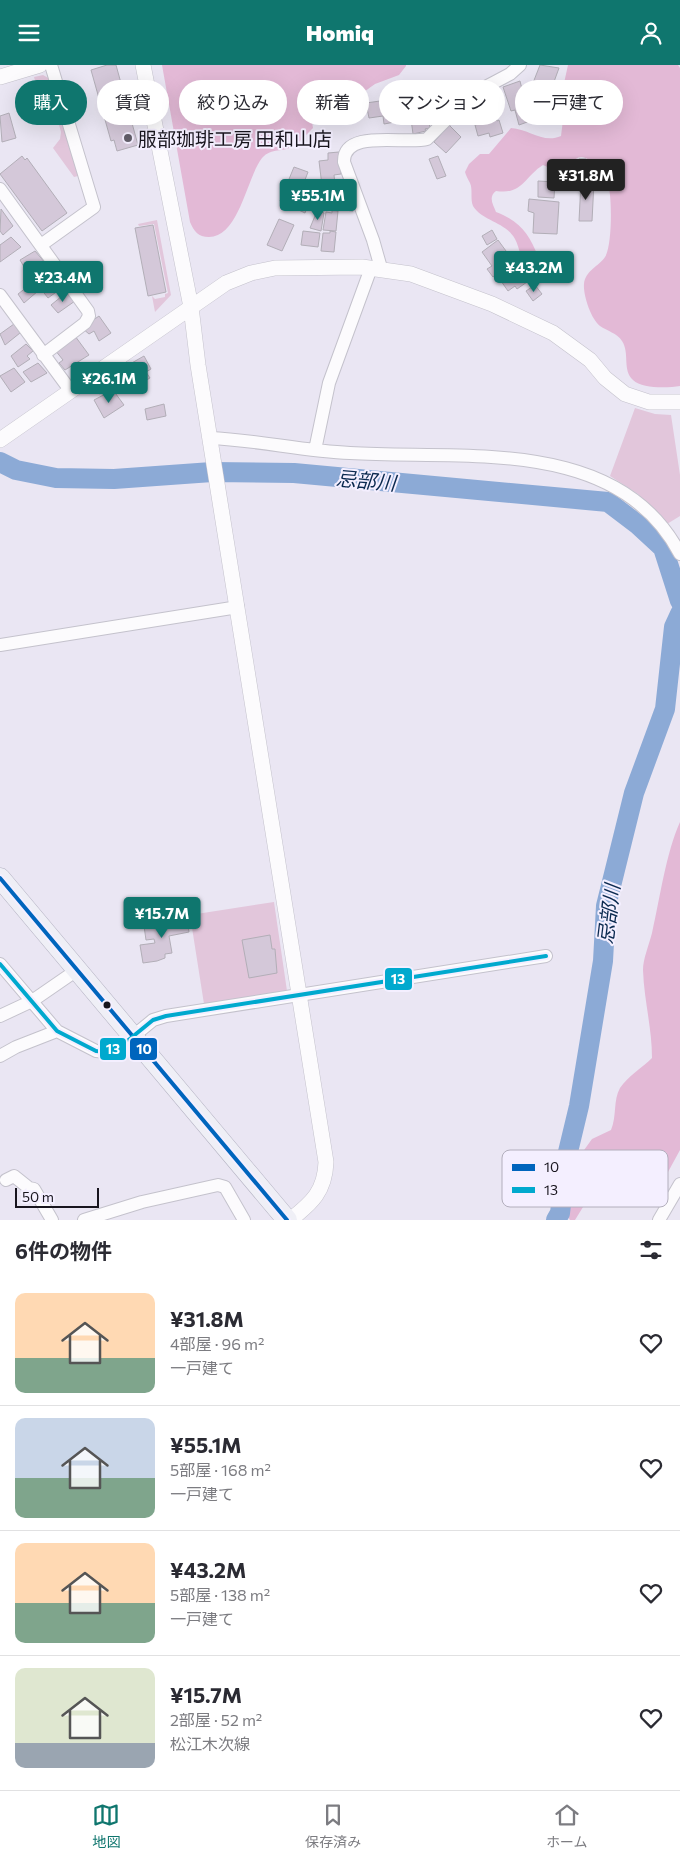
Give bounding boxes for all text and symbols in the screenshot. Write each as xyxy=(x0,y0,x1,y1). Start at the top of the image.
icon: menu xyxy=(15,19,43,47)
text: Homiq xyxy=(306,19,374,46)
icon: person xyxy=(637,19,665,47)
chip: 購入 xyxy=(15,80,87,125)
chip: 賃貸 xyxy=(97,80,169,125)
chip: 絞り込み xyxy=(179,80,287,125)
chip: 新着 xyxy=(297,80,369,125)
chip: マンション xyxy=(379,80,505,125)
chip: 一戸建て xyxy=(515,80,623,125)
place label: 服部珈琲工房 田和山店 xyxy=(138,127,332,150)
marker: 服部珈琲工房 田和山店 xyxy=(122,132,134,144)
pin: ¥31.8M xyxy=(545,159,627,201)
text: ¥31.8M xyxy=(558,165,614,184)
pin: ¥55.1M xyxy=(277,179,359,221)
text: ¥55.1M xyxy=(291,185,345,204)
pin: ¥43.2M xyxy=(493,251,575,293)
text: ¥43.2M xyxy=(505,257,563,276)
pin: ¥23.4M xyxy=(22,261,104,303)
text: ¥23.4M xyxy=(34,267,92,286)
pin: ¥26.1M xyxy=(68,361,150,404)
text: ¥26.1M xyxy=(82,368,136,387)
water label: 忌部川 xyxy=(335,465,399,495)
water label: 忌部川 xyxy=(592,881,624,945)
pin: ¥15.7M xyxy=(121,897,203,939)
text: ¥15.7M xyxy=(135,903,189,922)
line badge: 13 xyxy=(384,967,413,991)
text: 13 xyxy=(391,970,405,987)
unlabelled marker xyxy=(102,1000,112,1010)
line badge: 13 xyxy=(99,1037,127,1061)
line badge: 10 xyxy=(129,1037,158,1061)
text: 13 xyxy=(106,1040,120,1057)
text: 10 xyxy=(136,1040,152,1057)
legend xyxy=(502,1150,668,1207)
text: 10 xyxy=(544,1158,559,1175)
text: 13 xyxy=(544,1181,558,1198)
scale bar xyxy=(15,1185,99,1208)
text: 50 m xyxy=(22,1188,54,1205)
icon: filters xyxy=(637,1236,665,1264)
text: 6件の物件 xyxy=(15,1238,112,1263)
text: ¥31.8M xyxy=(170,1306,244,1331)
icon: home xyxy=(55,1313,115,1373)
icon: heart xyxy=(637,1329,665,1357)
text: 4部屋 · 96 m² xyxy=(170,1334,264,1353)
text: 一戸建て xyxy=(170,1358,234,1377)
text: ¥55.1M xyxy=(170,1432,242,1457)
icon: home xyxy=(55,1438,115,1498)
icon: heart xyxy=(637,1454,665,1482)
text: 5部屋 · 168 m² xyxy=(170,1460,271,1479)
text: 一戸建て xyxy=(170,1484,234,1503)
text: ¥43.2M xyxy=(170,1557,246,1582)
icon: home xyxy=(55,1563,115,1623)
icon: heart xyxy=(637,1579,665,1607)
text: 5部屋 · 138 m² xyxy=(170,1585,270,1604)
text: 一戸建て xyxy=(170,1609,234,1628)
text: ¥15.7M xyxy=(170,1682,242,1707)
icon: home xyxy=(55,1688,115,1748)
icon: heart xyxy=(637,1704,665,1732)
text: 2部屋 · 52 m² xyxy=(170,1710,262,1729)
text: 松江木次線 xyxy=(170,1734,250,1753)
tab: 地図 xyxy=(92,1801,120,1851)
tab: 保存済み xyxy=(305,1801,361,1851)
tab: ホーム xyxy=(546,1801,588,1851)

